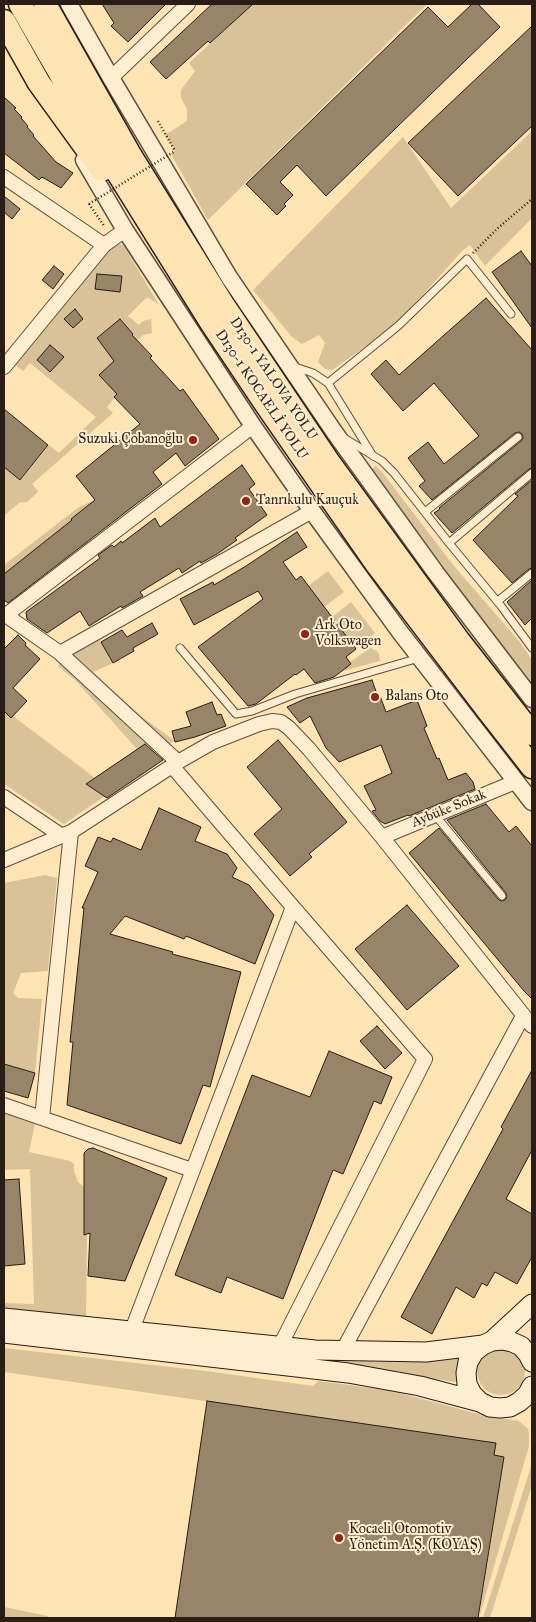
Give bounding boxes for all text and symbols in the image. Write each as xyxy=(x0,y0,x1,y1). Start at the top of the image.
street label: D130-1 YALOVA YOLU xyxy=(226,314,320,444)
street label: D130-1 KOCAELİ YOLU xyxy=(211,327,311,463)
place label: Suzuki Çobanoğlu xyxy=(78,432,183,448)
marker: Suzuki Çobanoğlu xyxy=(187,434,199,446)
place label: Tanrıkulu Kauçuk xyxy=(256,493,359,509)
marker: Tanrıkulu Kauçuk xyxy=(240,495,252,507)
place label: Ark Oto Volkswagen xyxy=(315,618,381,650)
marker: Ark Oto Volkswagen xyxy=(299,628,311,640)
place label: Balans Oto xyxy=(385,689,448,705)
marker: Balans Oto xyxy=(369,691,381,703)
street label: Aybüke Sokak xyxy=(409,786,489,832)
place label: Kocaeli Otomotiv Yönetim A.Ş. (KOYAŞ) xyxy=(349,1522,482,1554)
marker: Kocaeli Otomotiv Yönetim A.Ş. (KOYAŞ) xyxy=(333,1532,345,1544)

